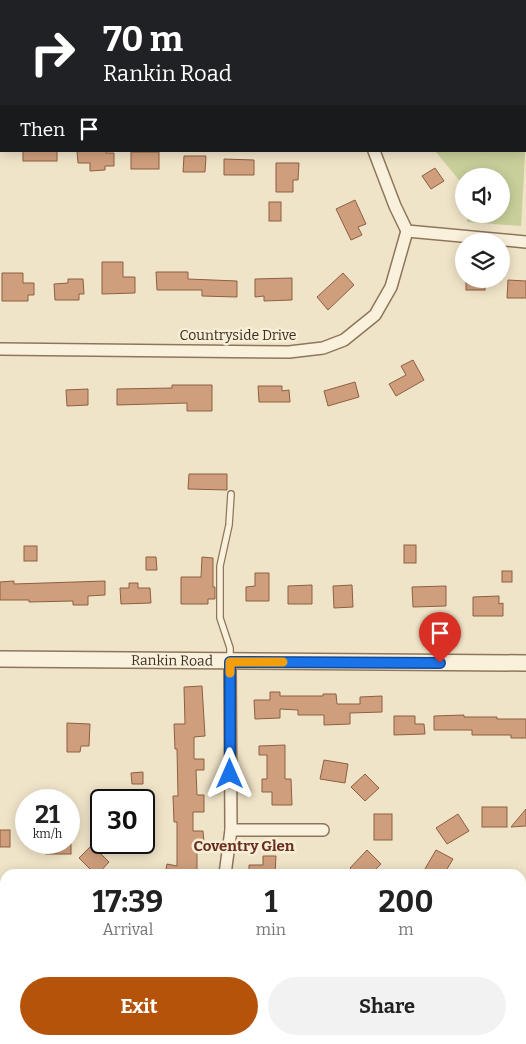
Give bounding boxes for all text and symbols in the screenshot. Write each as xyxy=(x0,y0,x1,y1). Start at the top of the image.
text: 70 m xyxy=(103,18,183,60)
icon: right xyxy=(20,20,85,85)
text: Rankin Road xyxy=(103,60,232,87)
icon: arrive xyxy=(75,115,103,143)
text: Then xyxy=(20,118,65,141)
map controls xyxy=(455,168,510,288)
button: sound xyxy=(455,168,510,223)
button: layers xyxy=(455,233,510,288)
street label: Countryside Drive xyxy=(180,327,296,344)
pin xyxy=(419,612,461,663)
icon: arrive xyxy=(426,619,454,647)
street label: Rankin Road xyxy=(131,652,213,670)
position arrow xyxy=(203,747,255,799)
speed limit sign: 30 xyxy=(90,789,155,854)
text: 21 xyxy=(35,800,60,830)
text: km/h xyxy=(33,827,62,841)
district label: Coventry Glen xyxy=(194,837,295,855)
text: 17:39 xyxy=(93,884,163,920)
text: 1 xyxy=(264,884,277,920)
text: 200 xyxy=(378,884,433,920)
text: Arrival xyxy=(103,920,153,939)
text: min xyxy=(256,920,286,939)
text: m xyxy=(398,920,414,939)
button: Exit xyxy=(20,977,258,1035)
button: Share xyxy=(268,977,506,1035)

